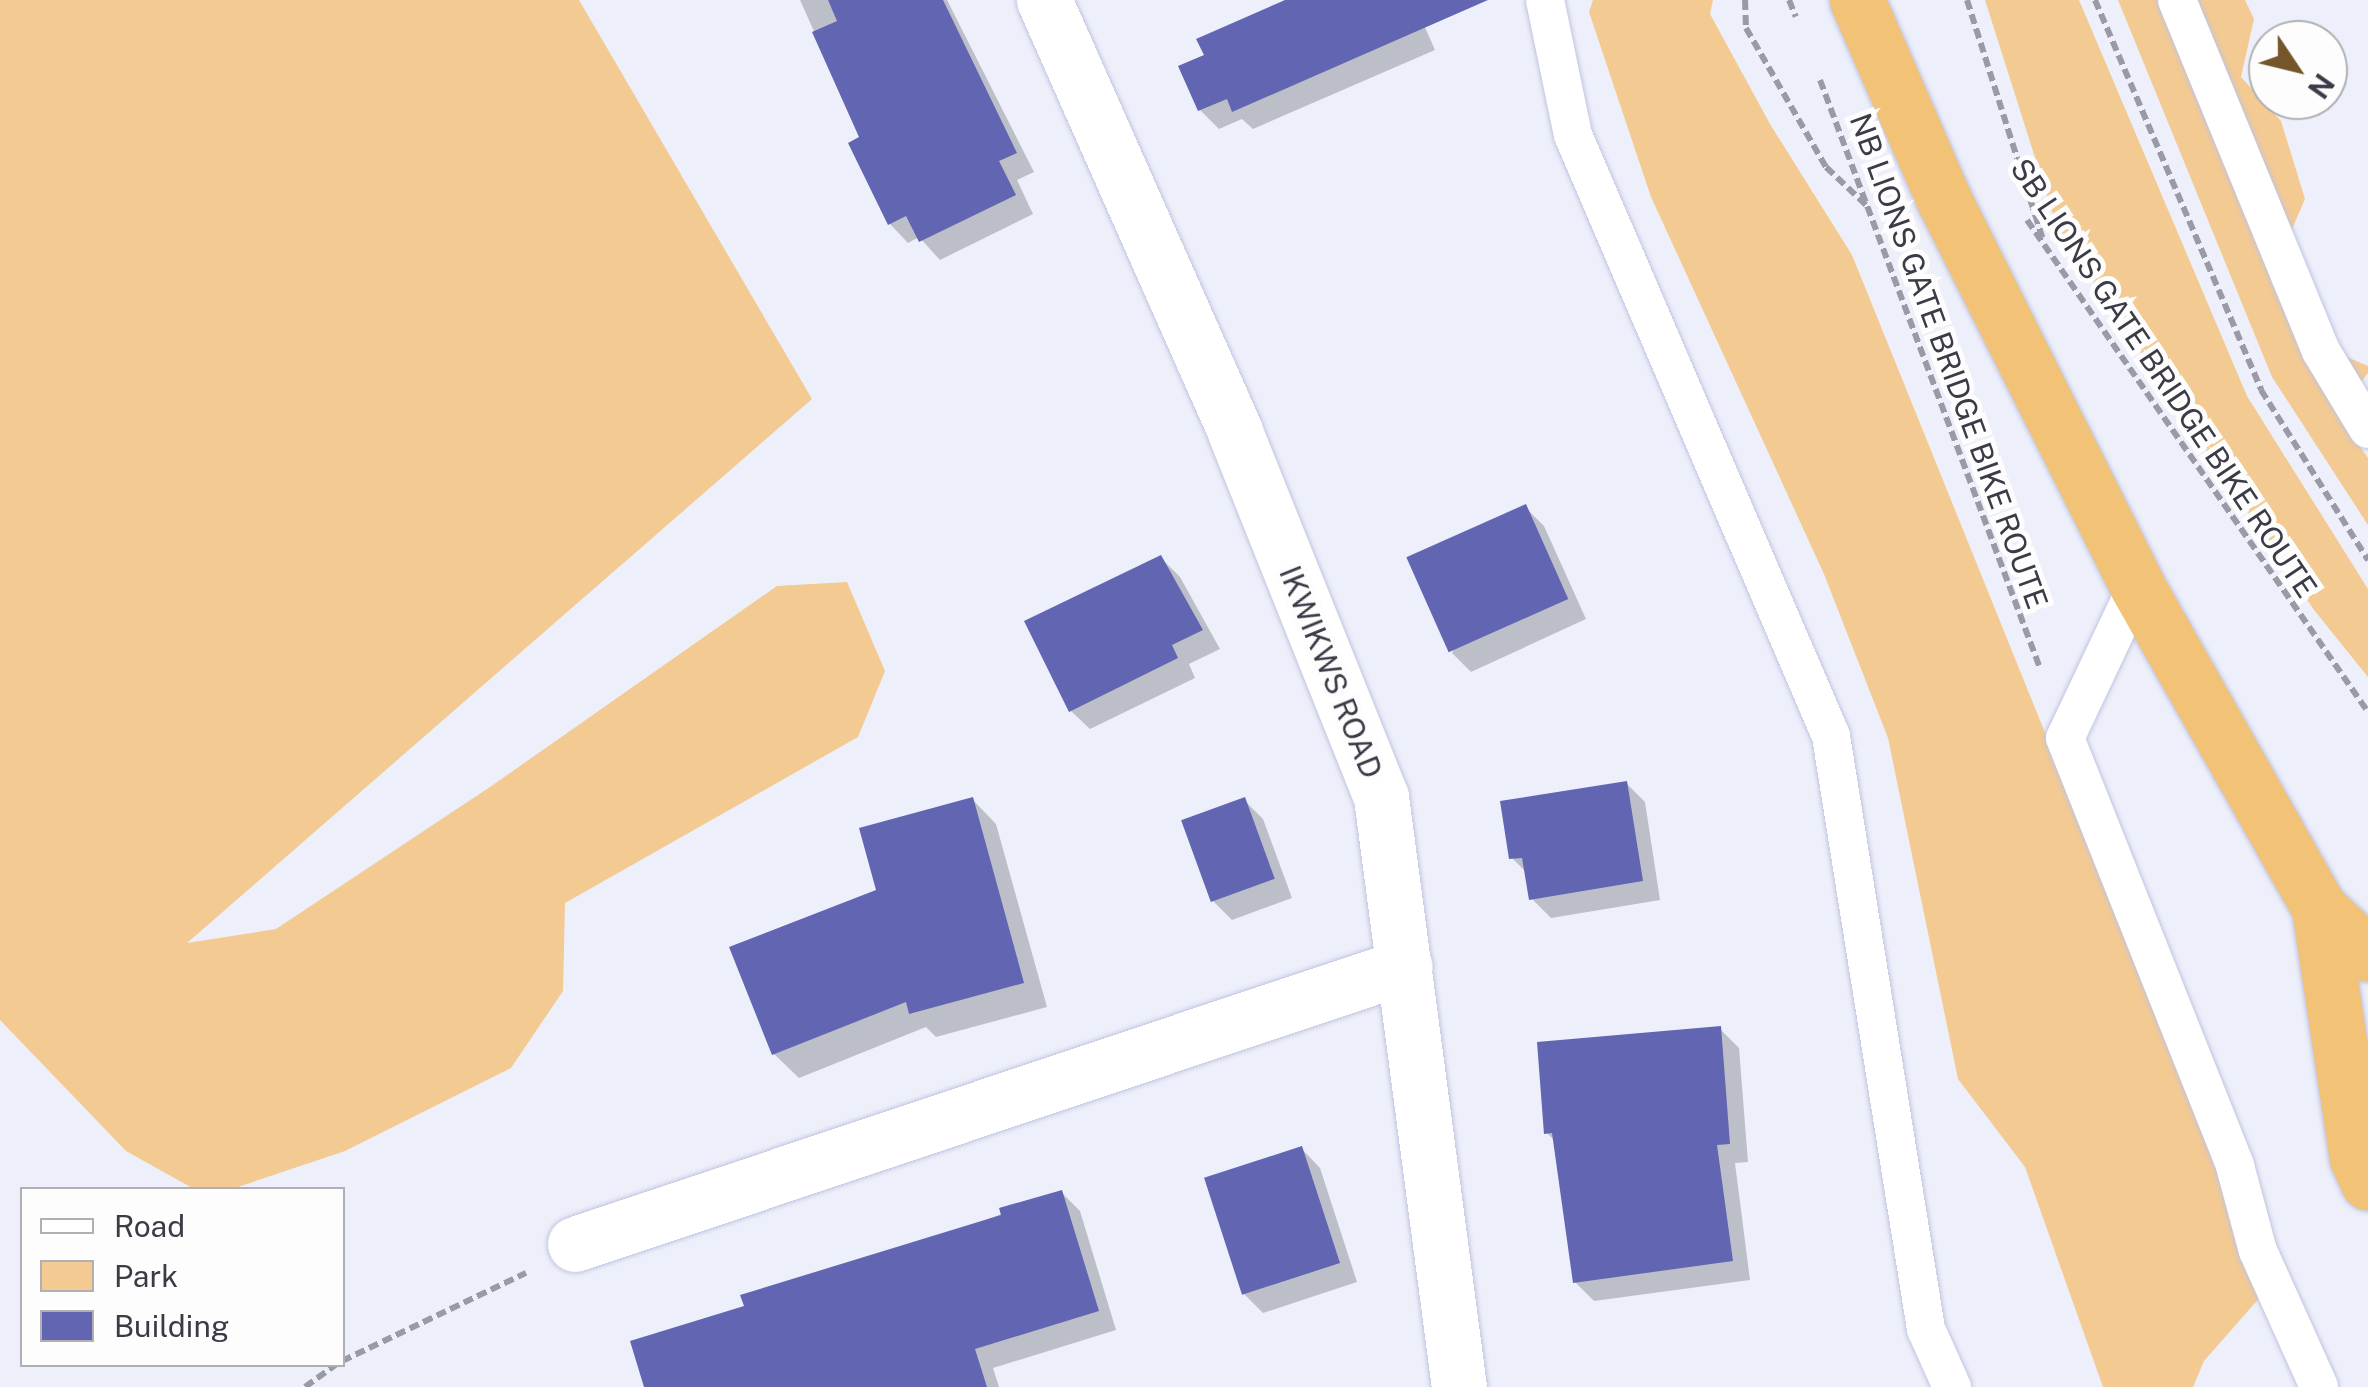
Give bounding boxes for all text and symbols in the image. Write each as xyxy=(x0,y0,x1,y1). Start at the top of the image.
north arrow xyxy=(2248,20,2348,120)
text: N xyxy=(2302,68,2341,105)
street label: NB LIONS GATE BRIDGE BIKE ROUTE xyxy=(1842,109,2056,613)
street label: SB LIONS GATE BRIDGE BIKE ROUTE xyxy=(2003,152,2325,604)
street label: IKWIKWS ROAD xyxy=(1272,561,1390,783)
legend xyxy=(20,1187,345,1367)
text: Road xyxy=(114,1208,185,1244)
text: Park xyxy=(114,1258,178,1294)
text: Building xyxy=(114,1308,229,1344)

